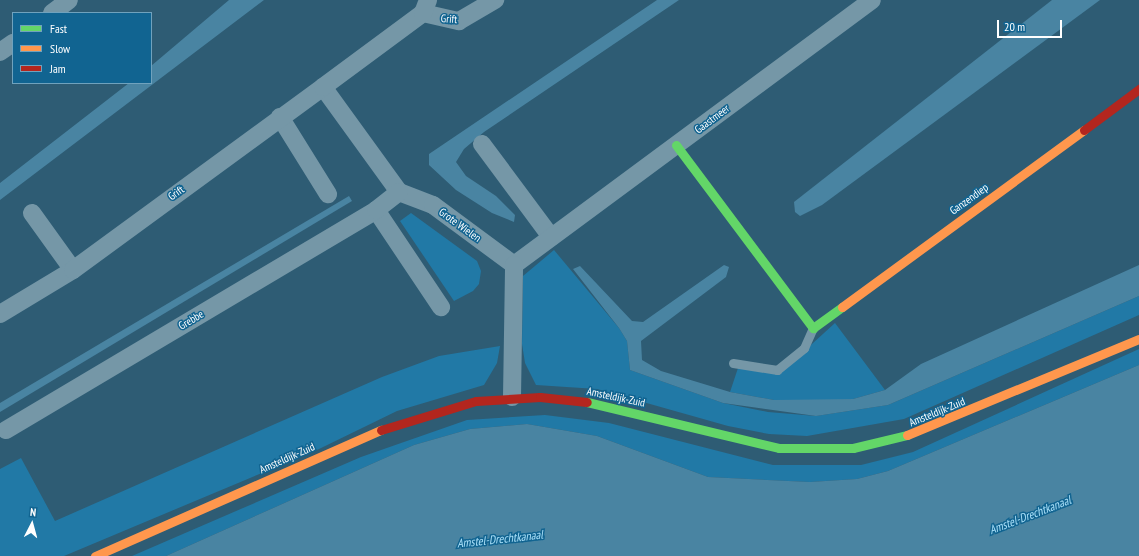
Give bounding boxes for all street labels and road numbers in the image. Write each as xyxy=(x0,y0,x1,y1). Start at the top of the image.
street label: Grift xyxy=(440,12,458,26)
street label: Gaastmeer xyxy=(692,102,732,136)
street label: Ganzendiep xyxy=(947,181,991,217)
street label: Grift xyxy=(165,183,187,203)
street label: Grote Wielen xyxy=(436,205,484,245)
street label: Grebbe xyxy=(176,307,206,333)
street label: Amsteldijk-Zuid xyxy=(586,384,646,410)
street label: Amsteldijk-Zuid xyxy=(907,395,967,429)
street label: Amsteldijk-Zuid xyxy=(257,440,317,476)

